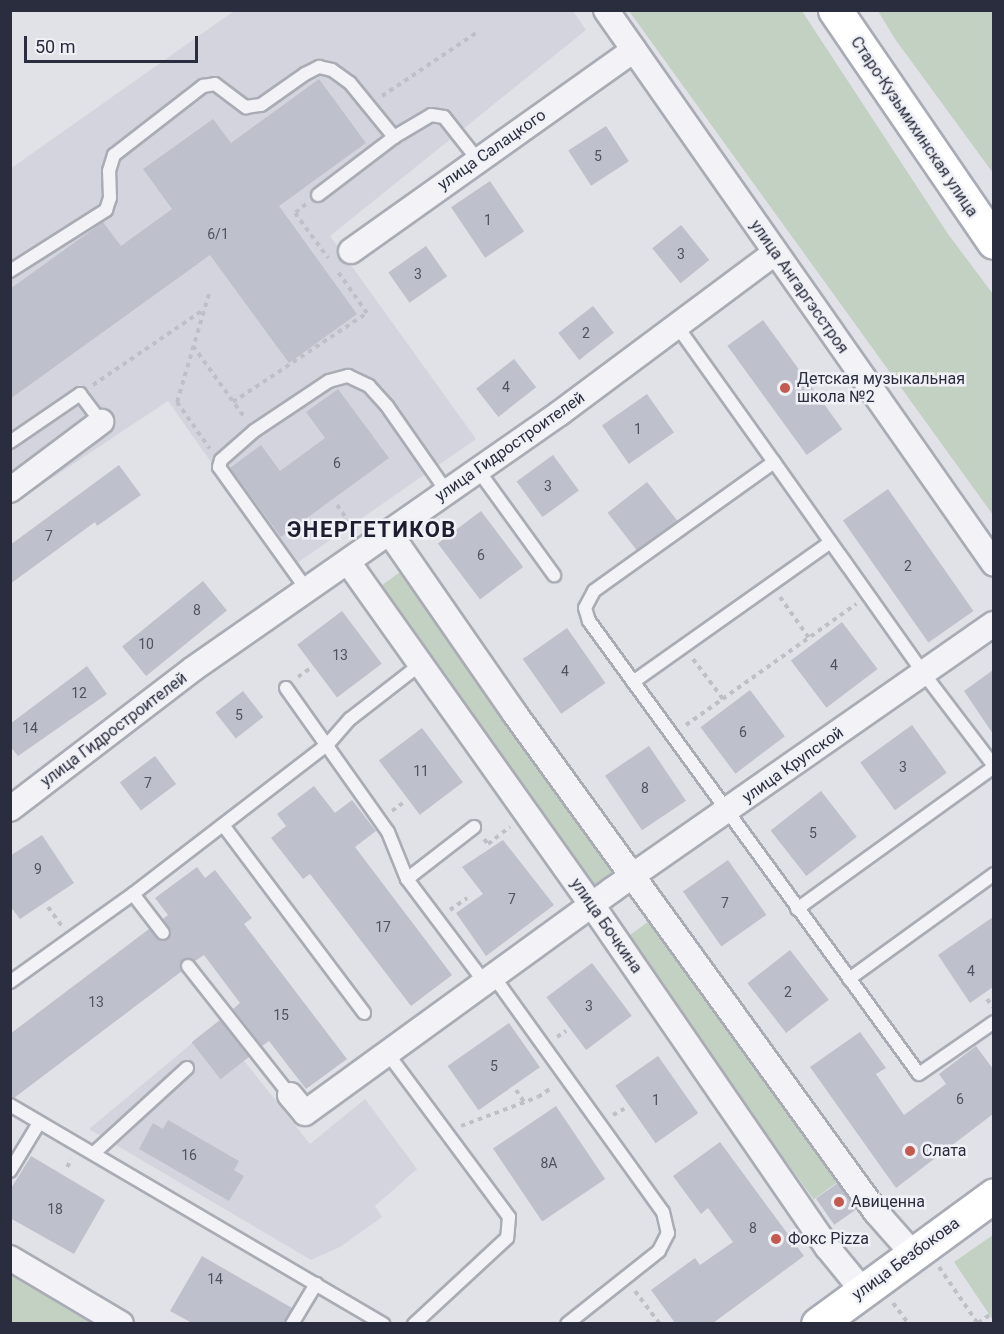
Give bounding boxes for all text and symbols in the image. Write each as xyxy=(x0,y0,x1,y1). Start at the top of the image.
scale bar xyxy=(27,24,201,62)
street label: Старо-Кузьмихинская улица xyxy=(846,33,982,221)
text: 50 m xyxy=(35,36,75,57)
street label: улица Салацкого xyxy=(434,106,550,194)
house number: 5 xyxy=(594,148,602,164)
house number: 1 xyxy=(484,212,492,228)
street label: улица Ангаргэсстроя xyxy=(746,217,852,357)
house number: 6/1 xyxy=(207,226,229,242)
house number: 3 xyxy=(677,246,685,262)
house number: 3 xyxy=(414,266,422,282)
house number: 2 xyxy=(582,325,590,341)
place label: Детская музыкальная школа №2 xyxy=(797,369,965,407)
house number: 4 xyxy=(502,379,510,395)
marker: Детская музыкальная школа №2 xyxy=(778,381,792,395)
street label: улица Гидростроителей xyxy=(432,388,588,506)
house number: 1 xyxy=(634,421,642,437)
house number: 6 xyxy=(333,455,341,471)
house number: 3 xyxy=(544,478,552,494)
district label: ЭНЕРГЕТИКОВ xyxy=(287,517,457,543)
house number: 7 xyxy=(45,528,53,544)
house number: 6 xyxy=(477,547,485,563)
house number: 2 xyxy=(904,558,912,574)
house number: 8 xyxy=(193,602,201,618)
house number: 10 xyxy=(138,636,154,652)
house number: 13 xyxy=(332,647,348,663)
house number: 4 xyxy=(830,657,838,673)
house number: 4 xyxy=(561,663,569,679)
street label: улица Гидростроителей xyxy=(37,669,191,791)
house number: 12 xyxy=(71,685,87,701)
house number: 5 xyxy=(235,707,243,723)
house number: 14 xyxy=(22,720,38,736)
street label: улица Крупской xyxy=(739,723,847,807)
house number: 6 xyxy=(739,724,747,740)
house number: 3 xyxy=(899,759,907,775)
house number: 11 xyxy=(413,763,429,779)
house number: 7 xyxy=(144,775,152,791)
house number: 8 xyxy=(641,780,649,796)
house number: 5 xyxy=(809,825,817,841)
house number: 9 xyxy=(34,861,42,877)
street label: улица Бочкина xyxy=(566,875,646,977)
house number: 7 xyxy=(508,891,516,907)
house number: 7 xyxy=(721,895,729,911)
house number: 17 xyxy=(375,919,391,935)
house number: 4 xyxy=(967,963,975,979)
house number: 2 xyxy=(784,984,792,1000)
house number: 13 xyxy=(88,994,104,1010)
house number: 3 xyxy=(585,998,593,1014)
house number: 15 xyxy=(273,1007,289,1023)
house number: 5 xyxy=(490,1058,498,1074)
house number: 6 xyxy=(956,1091,964,1107)
house number: 1 xyxy=(652,1092,660,1108)
place label: Слата xyxy=(922,1141,967,1161)
marker: Слата xyxy=(903,1144,917,1158)
house number: 16 xyxy=(181,1147,197,1163)
house number: 8А xyxy=(540,1155,558,1171)
place label: Авиценна xyxy=(851,1192,925,1212)
marker: Авиценна xyxy=(832,1195,846,1209)
house number: 18 xyxy=(47,1201,63,1217)
street label: улица Безбокова xyxy=(849,1214,963,1304)
house number: 8 xyxy=(749,1220,757,1236)
place label: Фокс Pizza xyxy=(788,1229,869,1249)
marker: Фокс Pizza xyxy=(769,1232,783,1246)
house number: 14 xyxy=(207,1271,223,1287)

